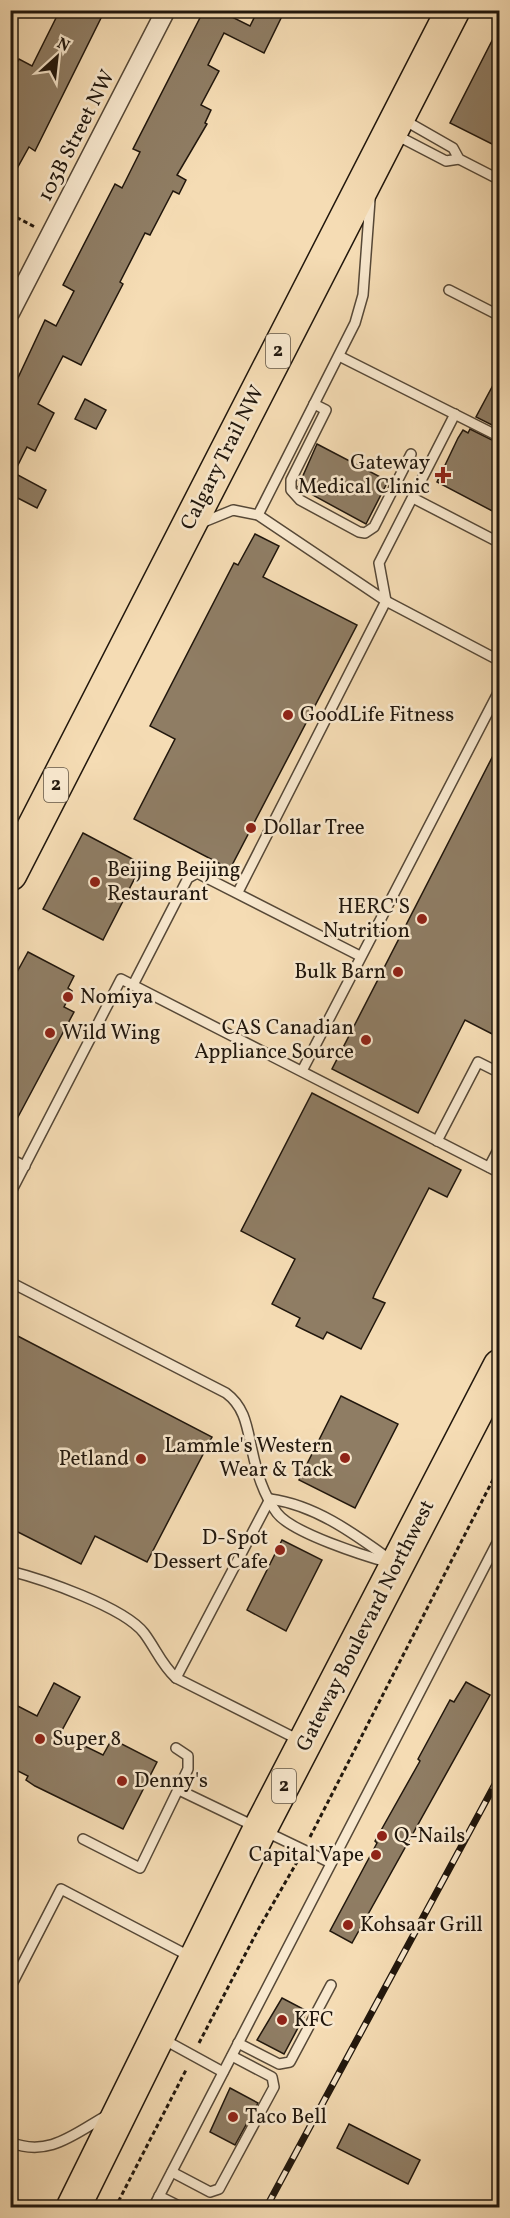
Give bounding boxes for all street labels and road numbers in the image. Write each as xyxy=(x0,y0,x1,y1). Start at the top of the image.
street label: 103B Street NW xyxy=(31,65,123,207)
road number: 2 xyxy=(266,334,290,368)
street label: Calgary Trail NW xyxy=(174,381,272,535)
road number: 2 xyxy=(44,768,68,802)
street label: Gateway Boulevard Northwest xyxy=(290,1495,442,1757)
road number: 2 xyxy=(272,1769,296,1803)

